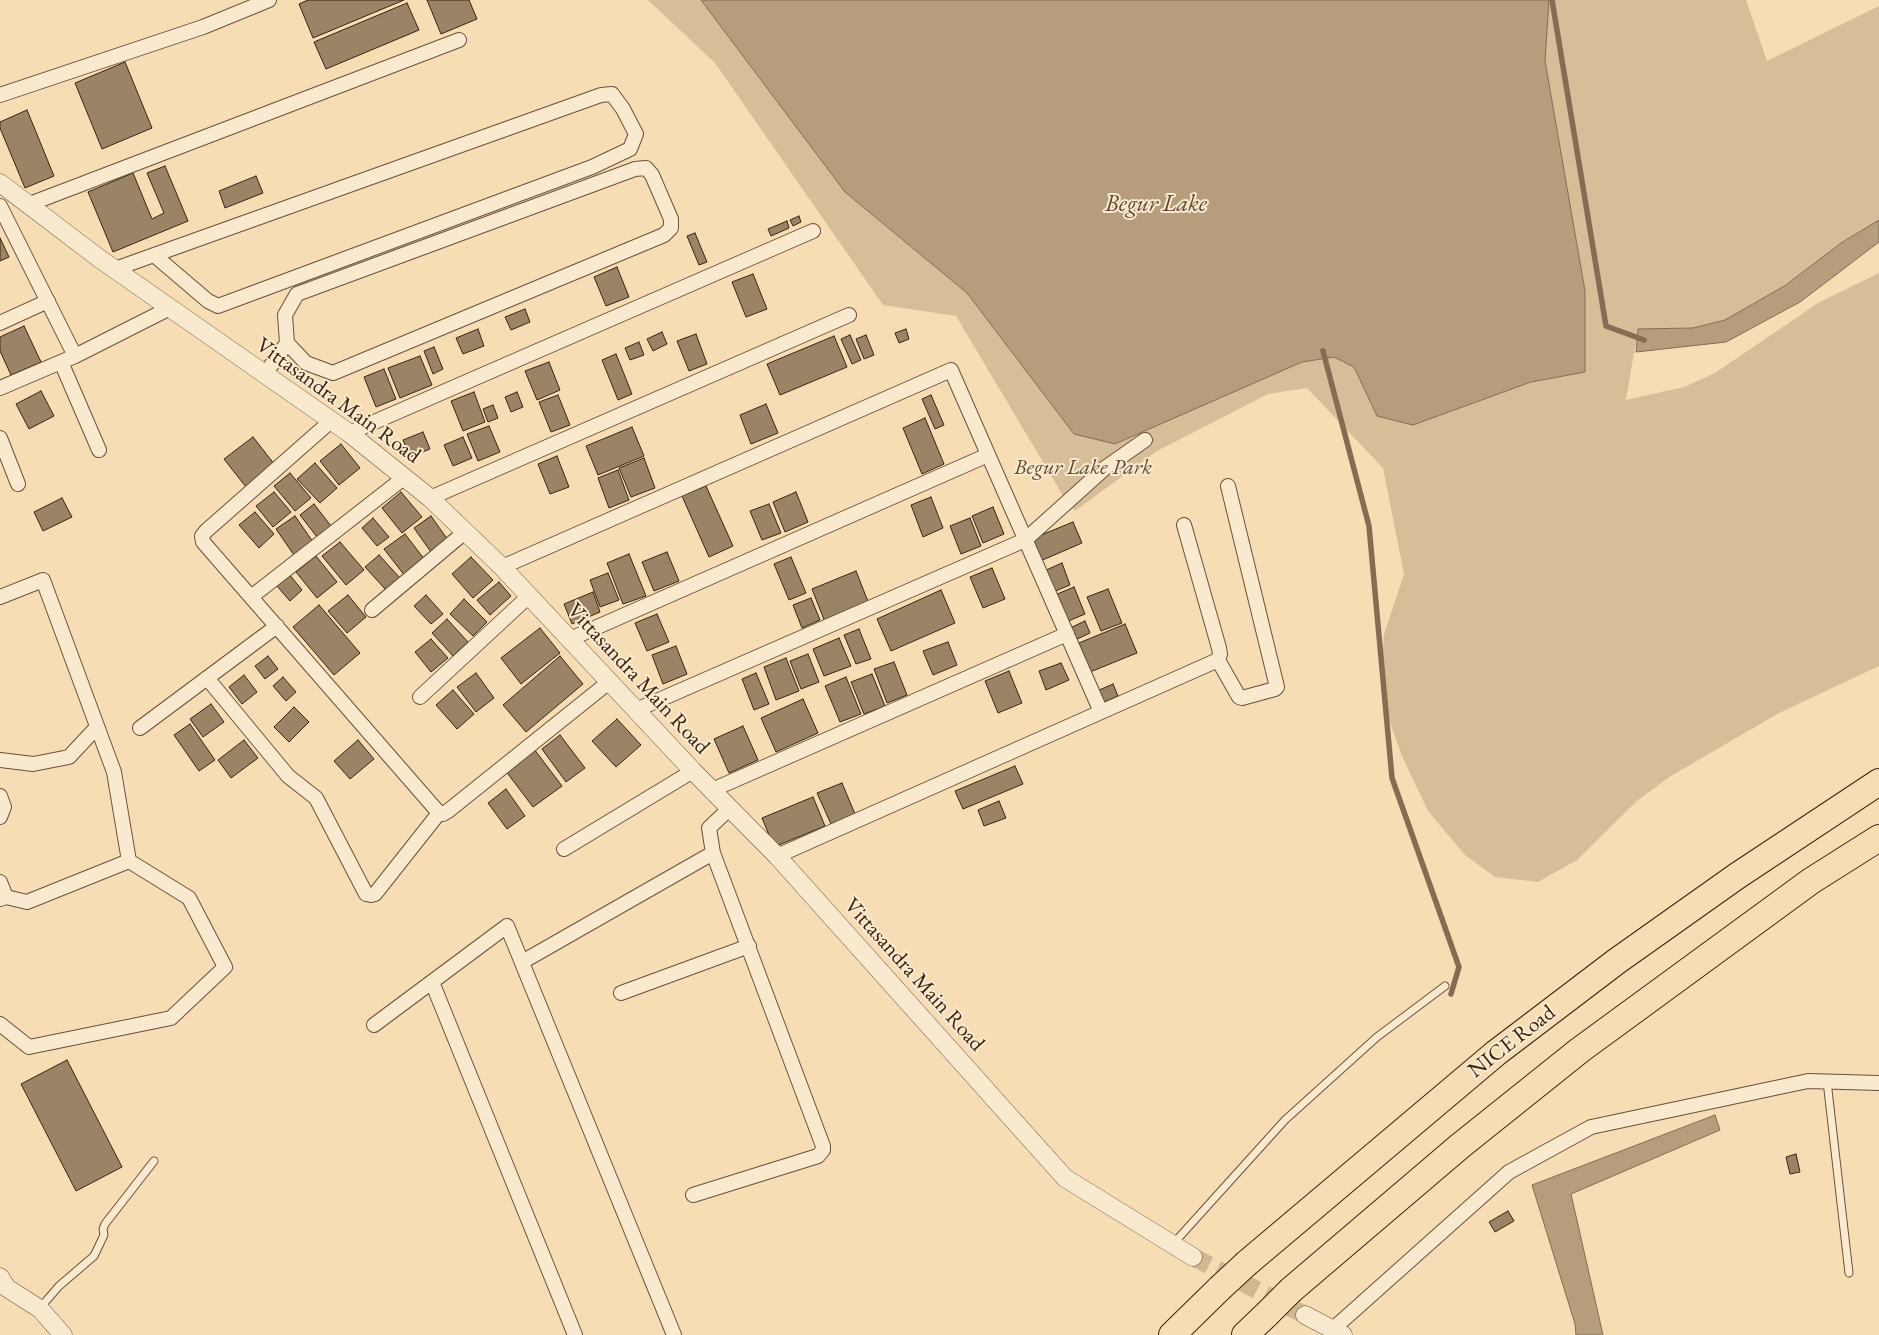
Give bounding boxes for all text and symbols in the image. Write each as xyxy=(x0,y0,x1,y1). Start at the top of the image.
water label: Begur Lake xyxy=(1105,190,1207,218)
street label: Vittasandra Main Road xyxy=(251,332,425,470)
park label: Begur Lake Park xyxy=(1014,455,1152,481)
street label: Vittasandra Main Road xyxy=(561,598,715,760)
street label: Vittasandra Main Road xyxy=(838,893,990,1057)
street label: NICE Road xyxy=(1463,1000,1561,1084)

